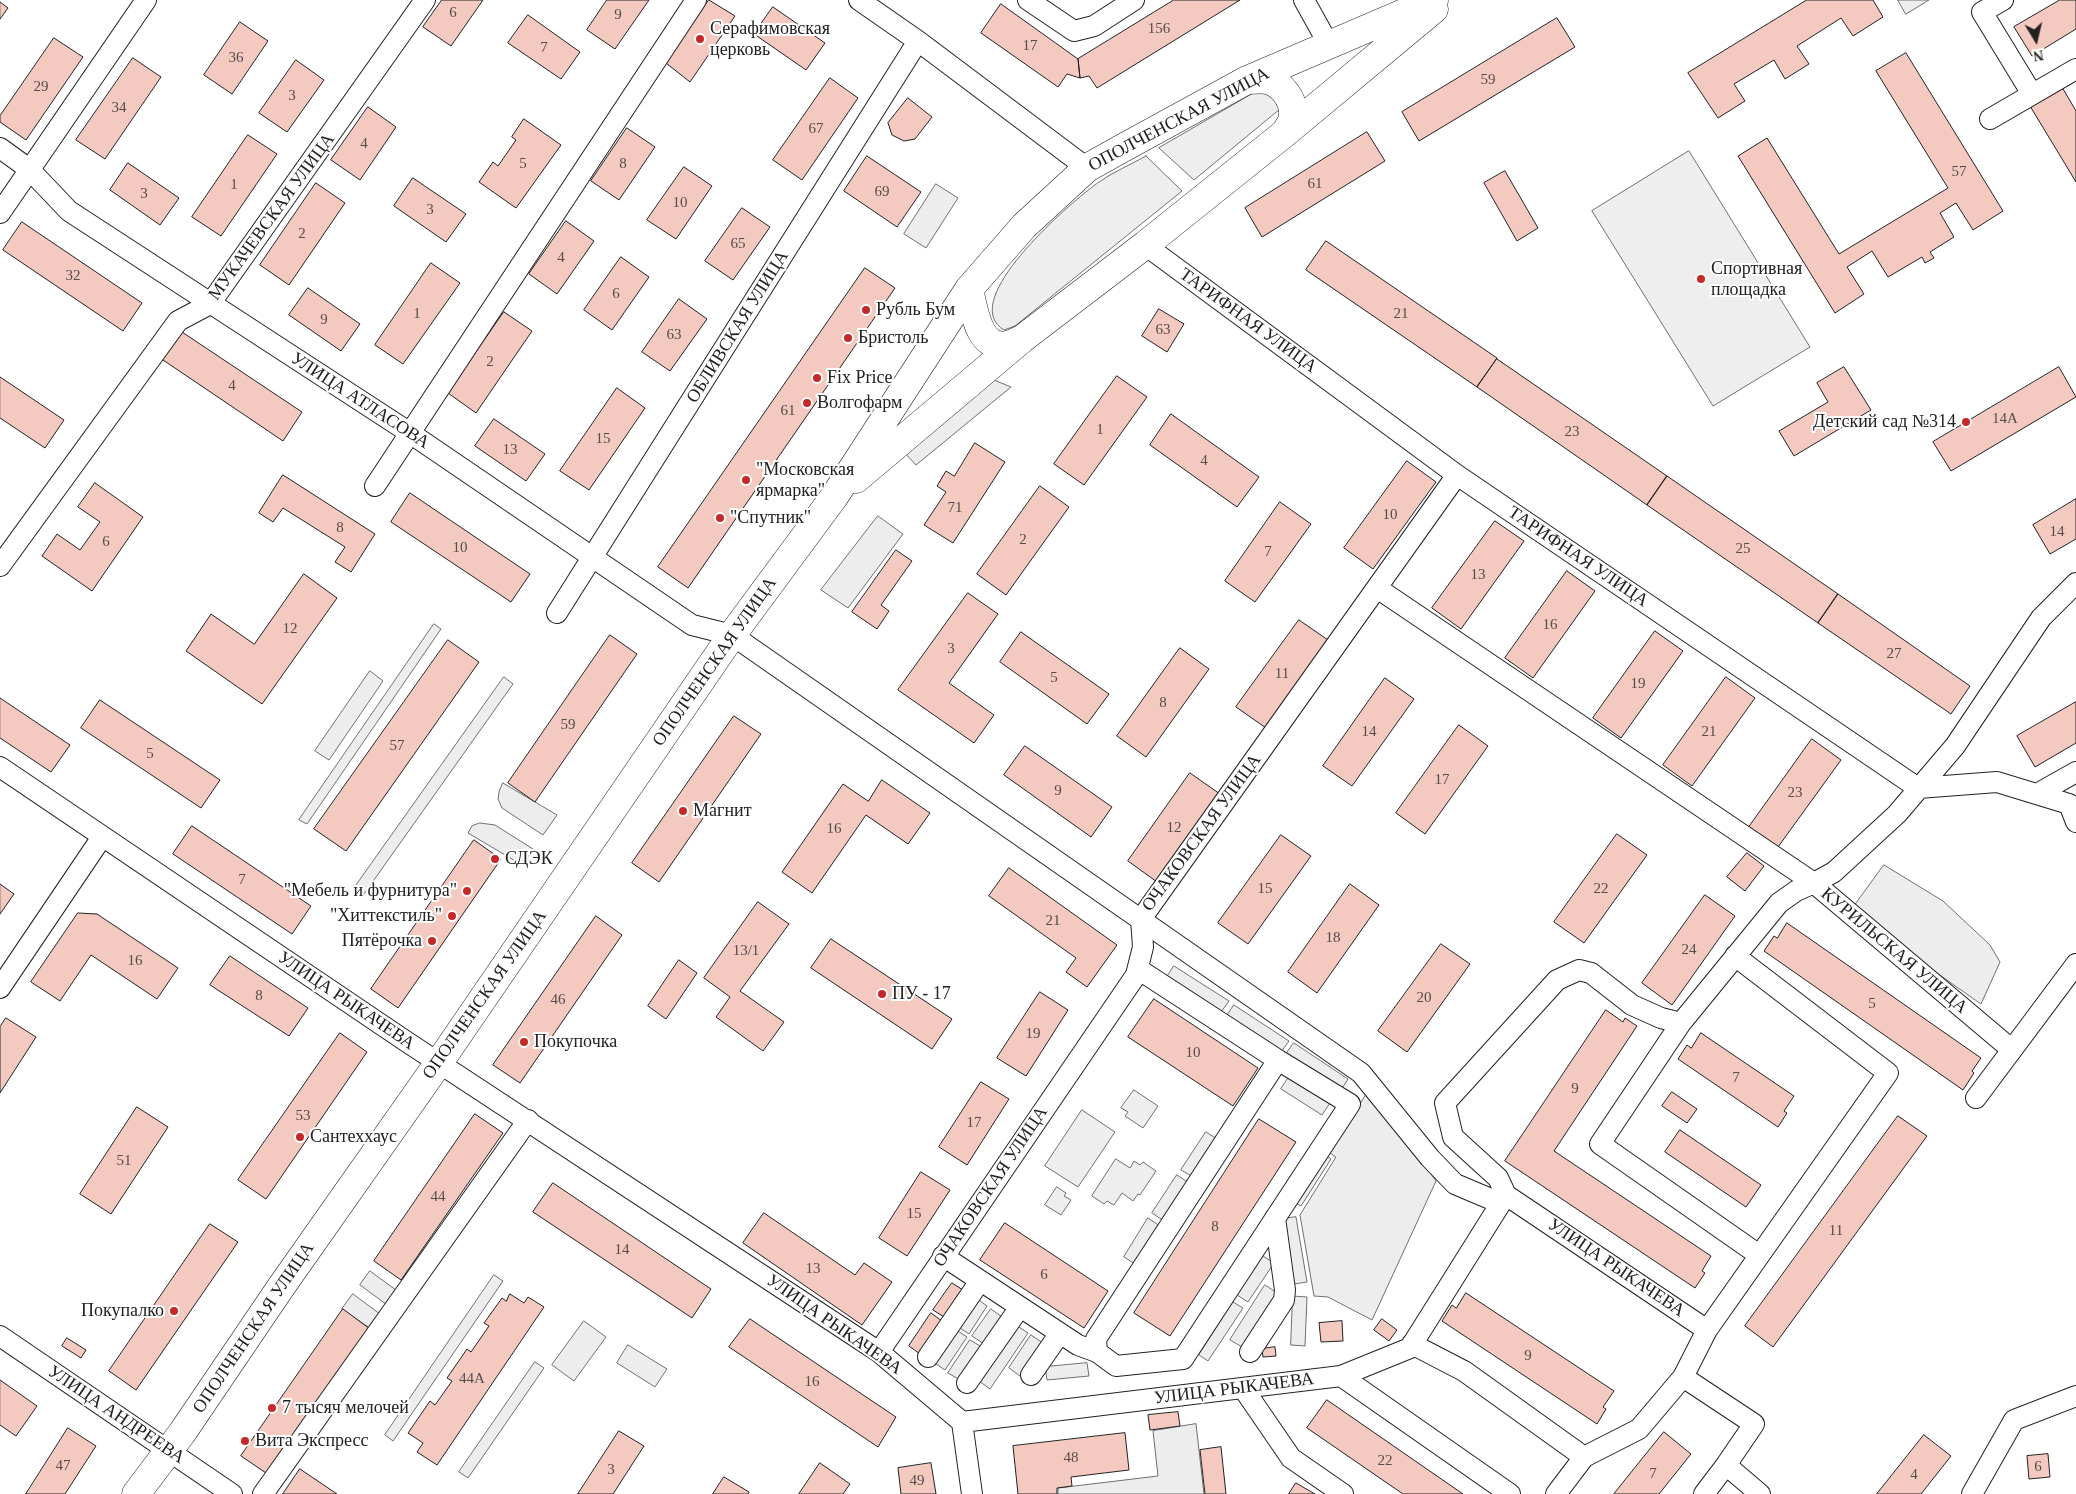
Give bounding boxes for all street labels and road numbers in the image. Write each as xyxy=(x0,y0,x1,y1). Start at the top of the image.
street label: ОПОЛЧЕНСКАЯ УЛИЦА xyxy=(1085,63,1273,177)
street label: МУКАЧЕВСКАЯ УЛИЦА xyxy=(204,129,340,305)
street label: ОБЛИВСКАЯ УЛИЦА xyxy=(682,247,794,407)
street label: ТАРИФНАЯ УЛИЦА xyxy=(1175,264,1321,378)
street label: УЛИЦА АТЛАСОВА xyxy=(287,348,433,454)
street label: ТАРИФНАЯ УЛИЦА xyxy=(1504,502,1652,612)
street label: ОПОЛЧЕНСКАЯ УЛИЦА xyxy=(648,573,782,751)
street label: ОЧАКОВСКАЯ УЛИЦА xyxy=(1138,750,1266,916)
street label: КУРИЛЬСКАЯ УЛИЦА xyxy=(1816,883,1972,1019)
street label: ОПОЛЧЕНСКАЯ УЛИЦА xyxy=(418,906,552,1084)
street label: УЛИЦА РЫКАЧЕВА xyxy=(273,947,419,1055)
street label: ОЧАКОВСКАЯ УЛИЦА xyxy=(929,1103,1053,1271)
street label: УЛИЦА РЫКАЧЕВА xyxy=(1543,1214,1689,1322)
street label: ОПОЛЧЕНСКАЯ УЛИЦА xyxy=(189,1238,319,1418)
street label: УЛИЦА РЫКАЧЕВА xyxy=(762,1270,906,1380)
street label: УЛИЦА АНДРЕЕВА xyxy=(43,1361,189,1469)
street label: УЛИЦА РЫКАЧЕВА xyxy=(1153,1368,1315,1410)

